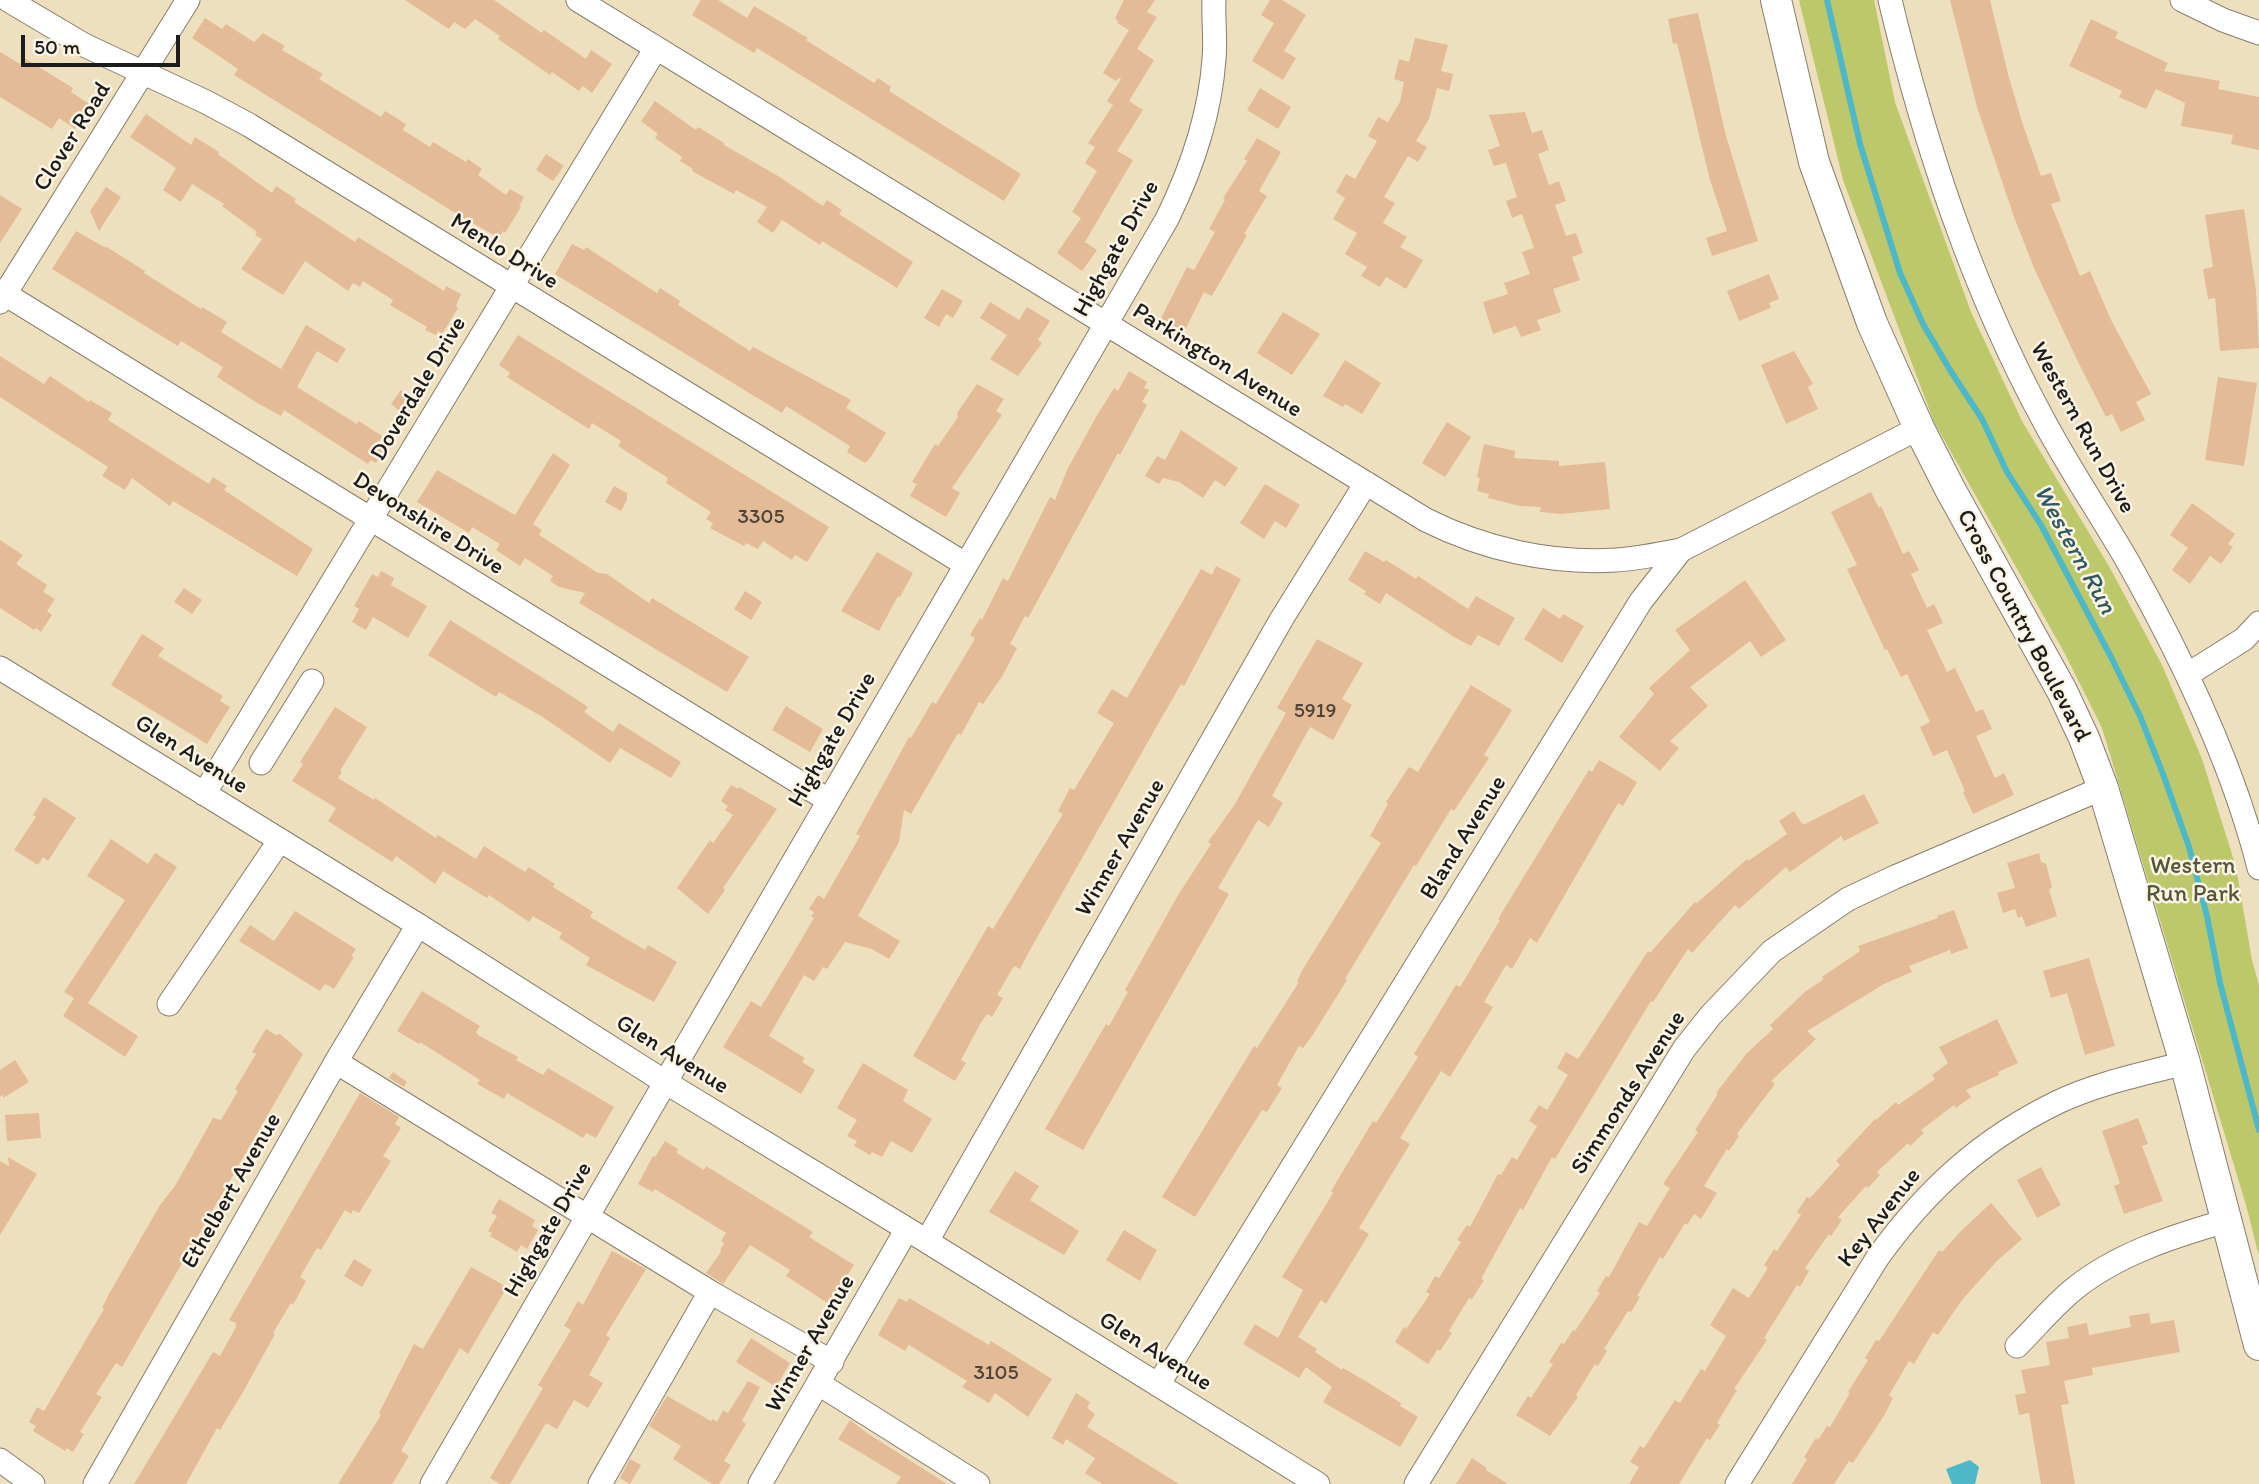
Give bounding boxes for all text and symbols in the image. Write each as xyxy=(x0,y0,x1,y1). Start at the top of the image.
scale bar xyxy=(24,21,184,65)
text: 50 m xyxy=(34,34,80,59)
street label: Clover Road xyxy=(28,77,118,197)
street label: Highgate Drive xyxy=(1068,176,1166,322)
street label: Menlo Drive xyxy=(444,207,564,297)
street label: Parkington Avenue xyxy=(1127,297,1307,425)
street label: Doverdale Drive xyxy=(365,312,473,466)
street label: Western Run Drive xyxy=(2023,337,2141,519)
street label: Devonshire Drive xyxy=(347,466,509,582)
water label: Western Run xyxy=(2026,480,2122,620)
house number: 3305 xyxy=(738,505,784,531)
street label: Cross Country Boulevard xyxy=(1949,505,2097,747)
street label: Highgate Drive xyxy=(783,667,883,813)
house number: 5919 xyxy=(1294,699,1336,725)
street label: Glen Avenue xyxy=(129,709,253,801)
street label: Bland Avenue xyxy=(1414,771,1514,905)
street label: Winner Avenue xyxy=(1070,774,1172,922)
park label: Western Run Park xyxy=(2146,853,2240,909)
street label: Simmonds Avenue xyxy=(1565,1006,1693,1180)
street label: Glen Avenue xyxy=(610,1009,734,1101)
street label: Ethelbert Avenue xyxy=(176,1108,288,1274)
street label: Highgate Drive xyxy=(499,1157,599,1303)
street label: Key Avenue xyxy=(1832,1163,1928,1273)
street label: Winner Avenue xyxy=(760,1270,862,1418)
street label: Glen Avenue xyxy=(1093,1306,1217,1398)
house number: 3105 xyxy=(973,1361,1019,1387)

